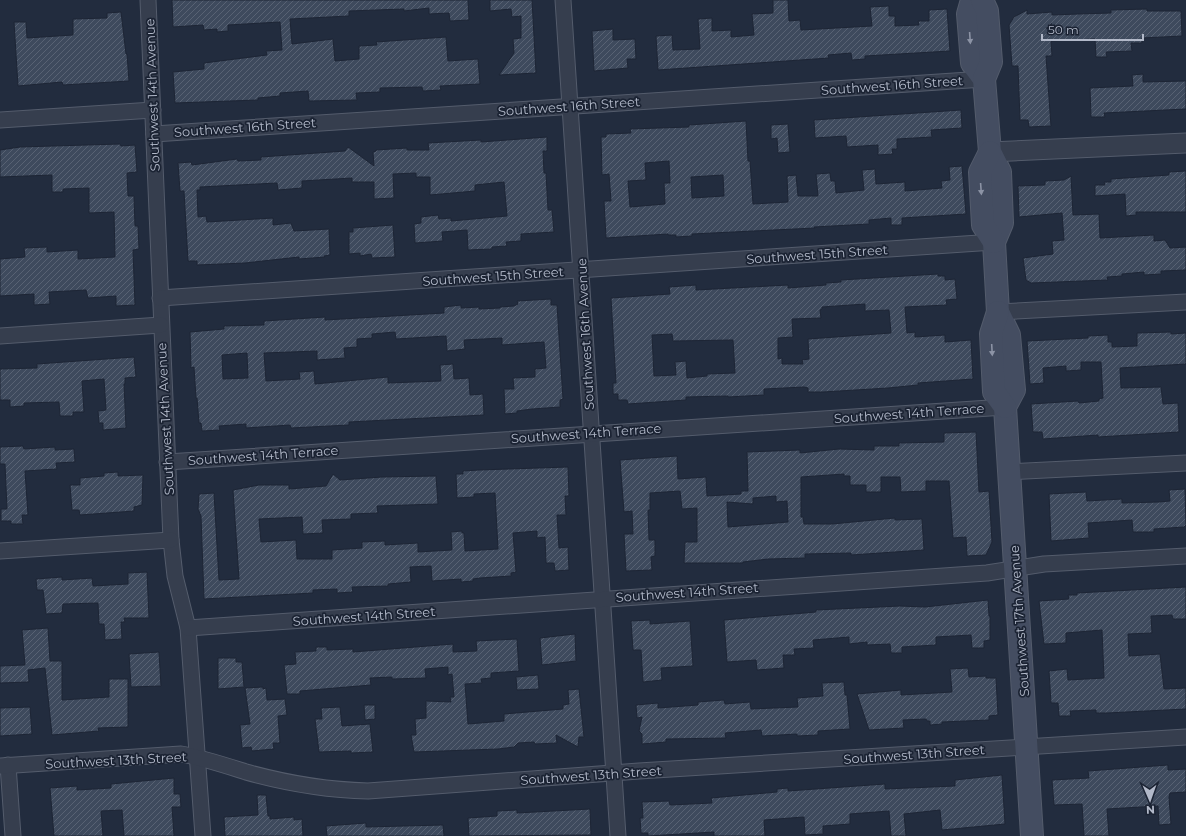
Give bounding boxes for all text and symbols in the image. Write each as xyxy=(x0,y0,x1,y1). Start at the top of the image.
scale bar xyxy=(1042,16,1143,42)
street label: Southwest 14th Avenue xyxy=(141,18,163,172)
text: 50 m xyxy=(1048,22,1079,37)
one-way arrow xyxy=(967,32,973,44)
street label: Southwest 16th Street xyxy=(820,72,964,98)
street label: Southwest 16th Street xyxy=(497,93,641,119)
street label: Southwest 16th Street xyxy=(173,114,317,140)
one-way arrow xyxy=(977,183,984,195)
street label: Southwest 15th Street xyxy=(746,241,888,267)
street label: Southwest 16th Avenue xyxy=(573,258,597,410)
street label: Southwest 15th Street xyxy=(422,263,564,289)
street label: Southwest 14th Avenue xyxy=(153,342,177,496)
one-way arrow xyxy=(988,344,995,356)
street label: Southwest 14th Terrace xyxy=(833,400,985,426)
street label: Southwest 14th Terrace xyxy=(510,420,662,446)
street label: Southwest 14th Terrace xyxy=(187,442,339,468)
street label: Southwest 17th Avenue xyxy=(1006,545,1032,697)
street label: Southwest 14th Street xyxy=(615,579,759,605)
street label: Southwest 14th Street xyxy=(292,603,436,629)
street label: Southwest 13th Street xyxy=(843,741,985,767)
street label: Southwest 13th Street xyxy=(45,748,187,772)
street label: Southwest 13th Street xyxy=(520,762,662,788)
north arrow xyxy=(1130,780,1170,820)
text: N xyxy=(1146,803,1155,817)

